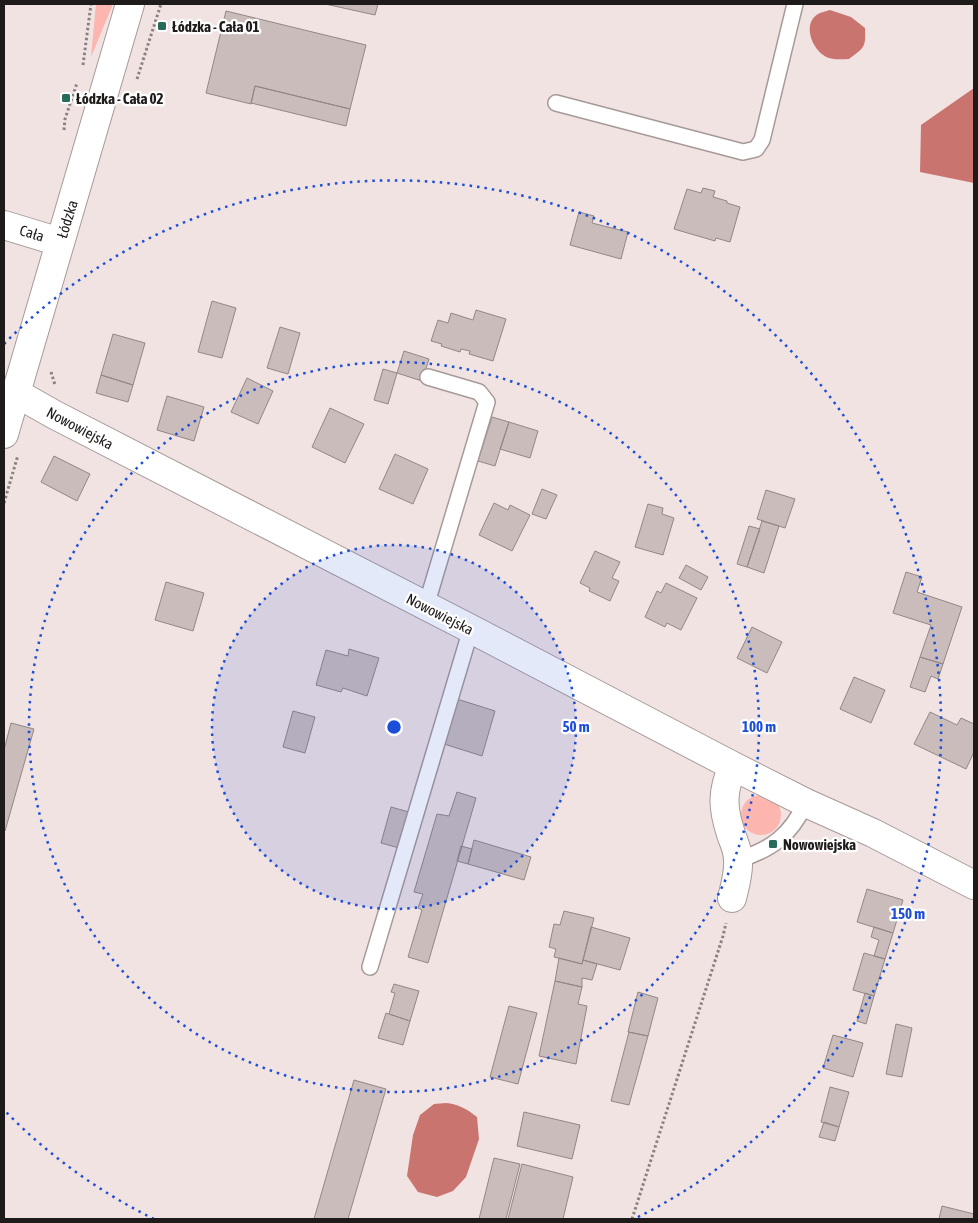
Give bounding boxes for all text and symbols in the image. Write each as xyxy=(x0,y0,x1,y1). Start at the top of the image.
place label: Łódzka - Cała 01 xyxy=(172,18,260,35)
marker: Łódzka - Cała 01 xyxy=(156,20,168,32)
place label: Łódzka - Cała 02 xyxy=(76,90,164,107)
marker: Łódzka - Cała 02 xyxy=(60,92,72,104)
street label: Łódzka xyxy=(53,198,81,240)
street label: Cała xyxy=(18,221,46,245)
street label: Nowowiejska xyxy=(44,403,116,453)
street label: Nowowiejska xyxy=(404,590,476,638)
centre of rings xyxy=(385,718,403,736)
text: 50 m xyxy=(563,718,590,735)
text: 100 m xyxy=(742,718,776,735)
place label: Nowowiejska xyxy=(783,836,856,853)
marker: Nowowiejska xyxy=(767,838,779,850)
text: 150 m xyxy=(891,905,925,922)

